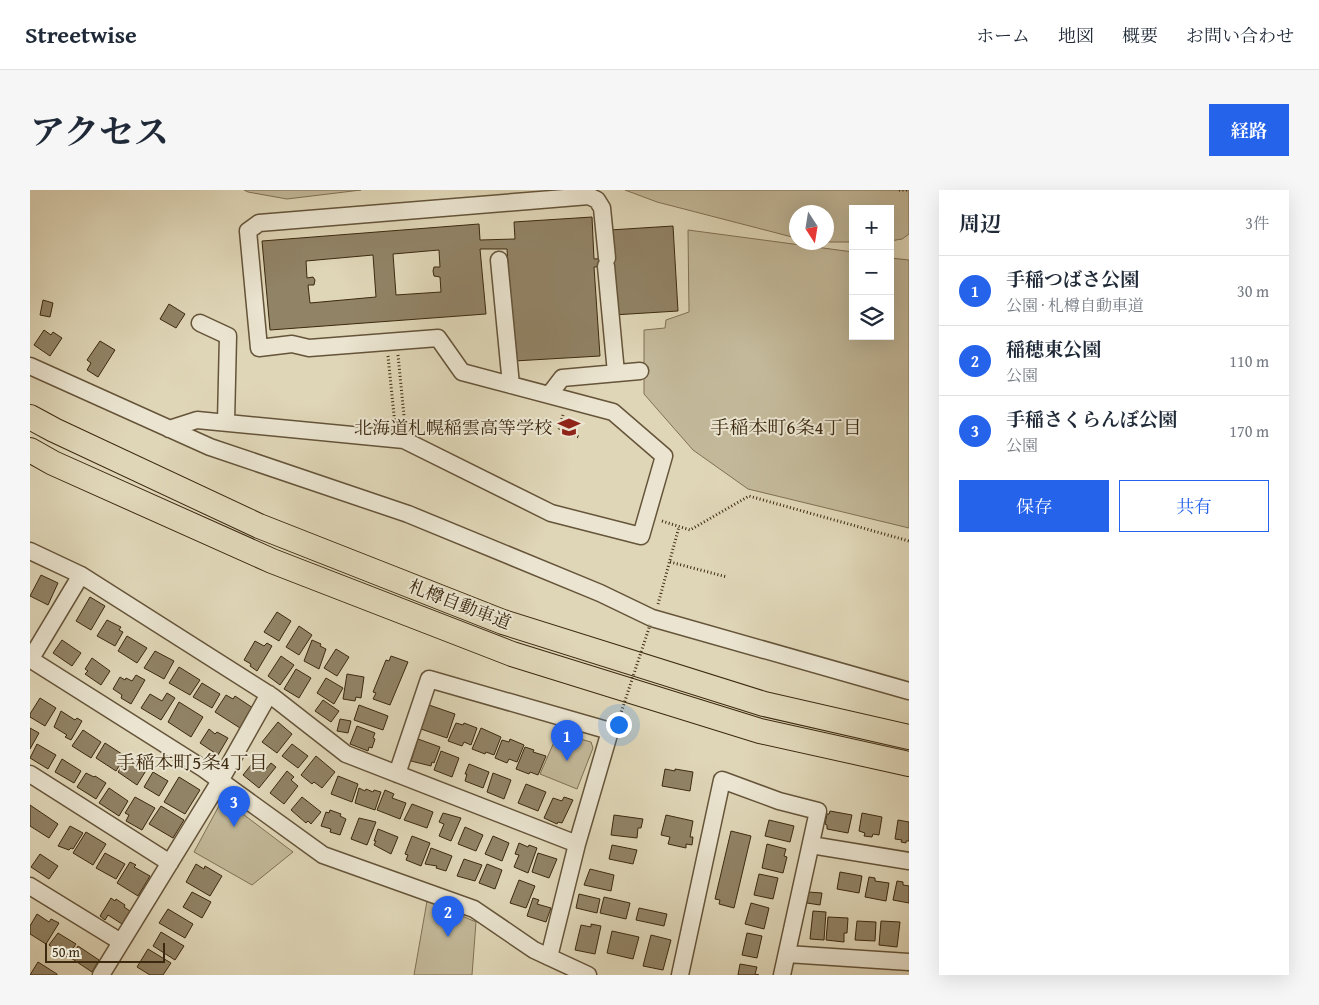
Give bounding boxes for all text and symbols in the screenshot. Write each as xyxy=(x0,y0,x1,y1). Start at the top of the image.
text: Streetwise xyxy=(25,17,137,52)
text: ホーム xyxy=(976,22,1030,49)
text: 地図 xyxy=(1058,22,1094,49)
text: 概要 xyxy=(1122,22,1158,49)
text: お問い合わせ xyxy=(1186,22,1294,49)
button: 経路 xyxy=(1209,104,1289,156)
text: アクセス xyxy=(30,106,169,157)
north arrow xyxy=(789,205,834,250)
map controls xyxy=(849,205,894,340)
button: + xyxy=(849,205,894,250)
text: 周辺 xyxy=(959,208,1001,239)
text: 3件 xyxy=(1245,211,1269,235)
button: − xyxy=(849,250,894,295)
text: 手稲つばさ公園 xyxy=(1006,265,1139,293)
text: 1 xyxy=(971,279,979,303)
text: 30 m xyxy=(1237,279,1269,303)
text: 公園 · 札樽自動車道 xyxy=(1006,293,1144,317)
button: layers xyxy=(849,295,894,340)
text: 稲穂東公園 xyxy=(1006,335,1101,363)
text: 2 xyxy=(971,349,979,373)
text: 110 m xyxy=(1229,349,1269,373)
text: 公園 xyxy=(1006,363,1038,387)
text: 手稲さくらんぼ公園 xyxy=(1006,405,1177,433)
district label: 手稲本町6条4丁目 xyxy=(710,413,862,441)
place label: 北海道札幌稲雲高等学校 xyxy=(354,414,552,441)
school or university icon: 北海道札幌稲雲高等学校 xyxy=(556,414,582,440)
text: 3 xyxy=(971,419,979,443)
text: 170 m xyxy=(1229,419,1269,443)
text: 公園 xyxy=(1006,433,1038,457)
button: 保存 xyxy=(959,480,1109,532)
button: 共有 xyxy=(1119,480,1269,532)
street label: 札樽自動車道 xyxy=(405,572,515,636)
your location xyxy=(606,712,632,738)
pin: 1 xyxy=(551,720,583,761)
district label: 手稲本町5条4丁目 xyxy=(116,748,268,776)
pin: 3 xyxy=(218,786,250,827)
pin: 2 xyxy=(432,896,464,937)
scale bar xyxy=(45,940,165,963)
text: 50 m xyxy=(52,942,80,962)

